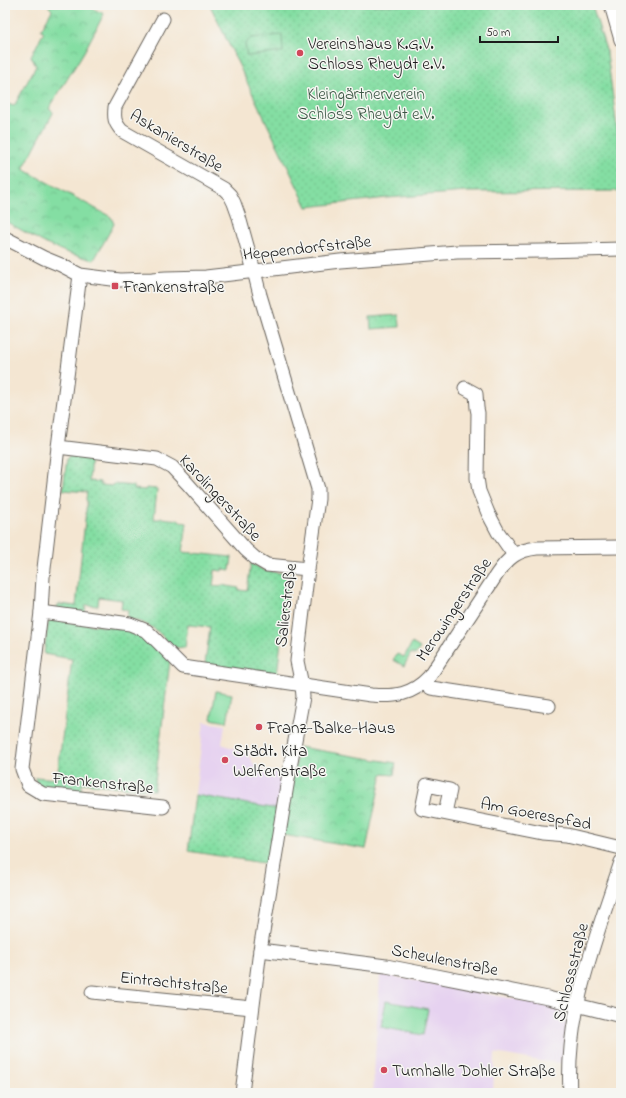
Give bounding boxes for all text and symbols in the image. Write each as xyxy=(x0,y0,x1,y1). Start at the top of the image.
scale bar xyxy=(480,18,558,44)
text: 50 m xyxy=(486,24,510,42)
place label: Vereinshaus K.G.V. Schloss Rheydt e.V. xyxy=(307,32,445,78)
marker: Vereinshaus K.G.V. Schloss Rheydt e.V. xyxy=(295,48,305,58)
park label: Kleingärtnerverein Schloss Rheydt e.V. xyxy=(298,82,435,128)
street label: Askanierstraße xyxy=(125,103,228,179)
street label: Heppendorfstraße xyxy=(242,229,373,268)
place label: Frankenstraße xyxy=(122,275,225,300)
marker: Frankenstraße xyxy=(110,281,120,291)
street label: Karolingerstraße xyxy=(171,449,267,549)
street label: Merowingerstraße xyxy=(410,553,500,668)
street label: Salierstraße xyxy=(269,561,304,649)
place label: Franz-Balke-Haus xyxy=(266,716,395,741)
marker: Franz-Balke-Haus xyxy=(254,722,264,732)
place label: Städt. Kita Welfenstraße xyxy=(233,739,326,784)
marker: Städt. Kita Welfenstraße xyxy=(220,755,230,765)
street label: Frankenstraße xyxy=(50,766,155,801)
street label: Am Goerespfad xyxy=(478,791,594,838)
street label: Schlossstraße xyxy=(547,920,596,1024)
street label: Scheulenstraße xyxy=(389,938,500,983)
street label: Eintrachtstraße xyxy=(119,965,230,1002)
place label: Turnhalle Dohler Straße xyxy=(392,1059,556,1084)
marker: Turnhalle Dohler Straße xyxy=(379,1065,389,1075)

